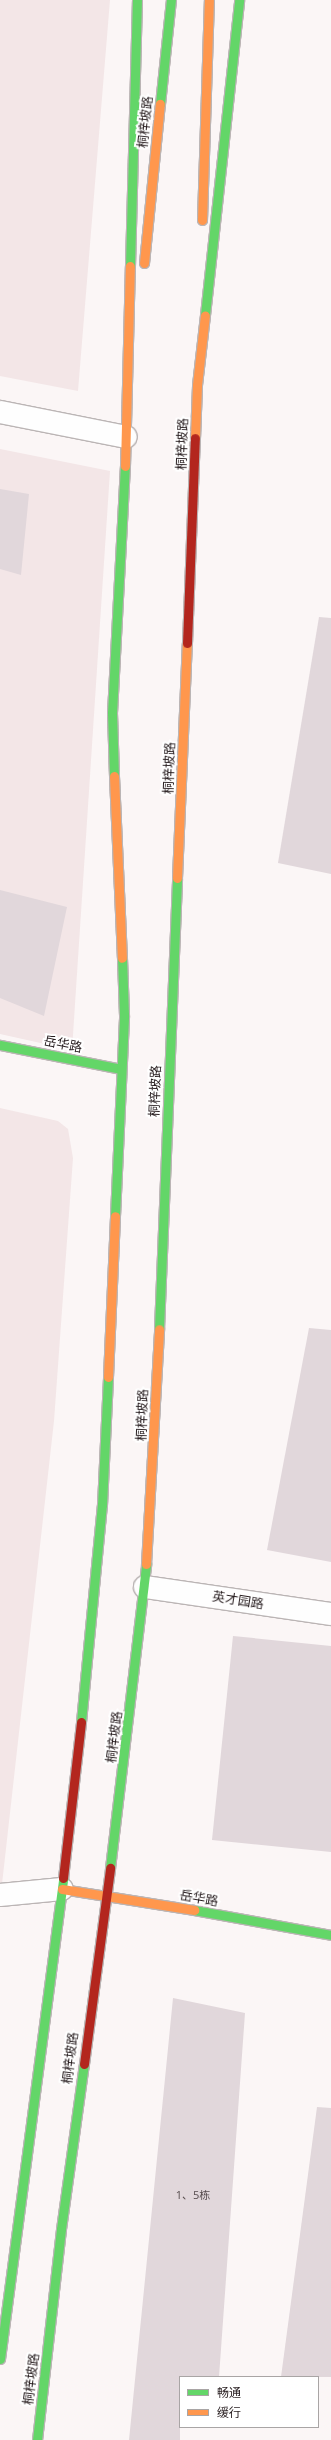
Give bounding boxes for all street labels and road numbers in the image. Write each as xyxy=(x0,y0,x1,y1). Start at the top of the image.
street label: 桐梓坡路 xyxy=(135,95,155,149)
street label: 桐梓坡路 xyxy=(173,418,191,470)
street label: 桐梓坡路 xyxy=(160,742,178,794)
street label: 岳华路 xyxy=(42,1033,84,1055)
street label: 桐梓坡路 xyxy=(146,1065,164,1117)
street label: 桐梓坡路 xyxy=(133,1389,151,1441)
street label: 英才园路 xyxy=(211,1588,265,1612)
street label: 桐梓坡路 xyxy=(103,1710,125,1764)
street label: 岳华路 xyxy=(178,1887,220,1909)
street label: 桐梓坡路 xyxy=(59,2031,81,2085)
street label: 桐梓坡路 xyxy=(20,2352,42,2406)

